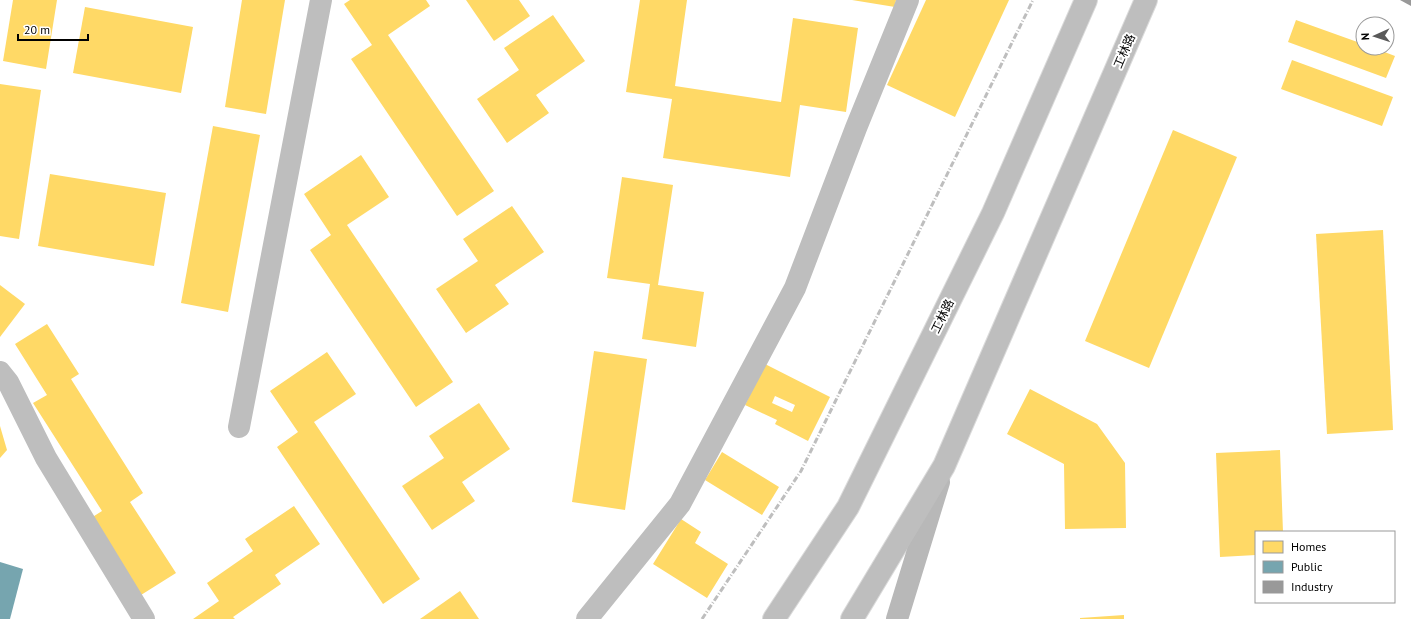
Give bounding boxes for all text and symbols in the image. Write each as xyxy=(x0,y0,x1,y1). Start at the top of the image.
scale bar xyxy=(18,16,88,42)
north arrow xyxy=(1355,16,1395,56)
text: 20 m xyxy=(24,22,50,37)
street label: 工林路 xyxy=(1110,31,1138,71)
text: N xyxy=(1358,33,1372,41)
street label: 工林路 xyxy=(927,297,957,335)
legend xyxy=(1255,531,1395,603)
text: Homes xyxy=(1291,539,1326,554)
text: Public xyxy=(1291,559,1323,574)
text: Industry xyxy=(1291,579,1333,594)

